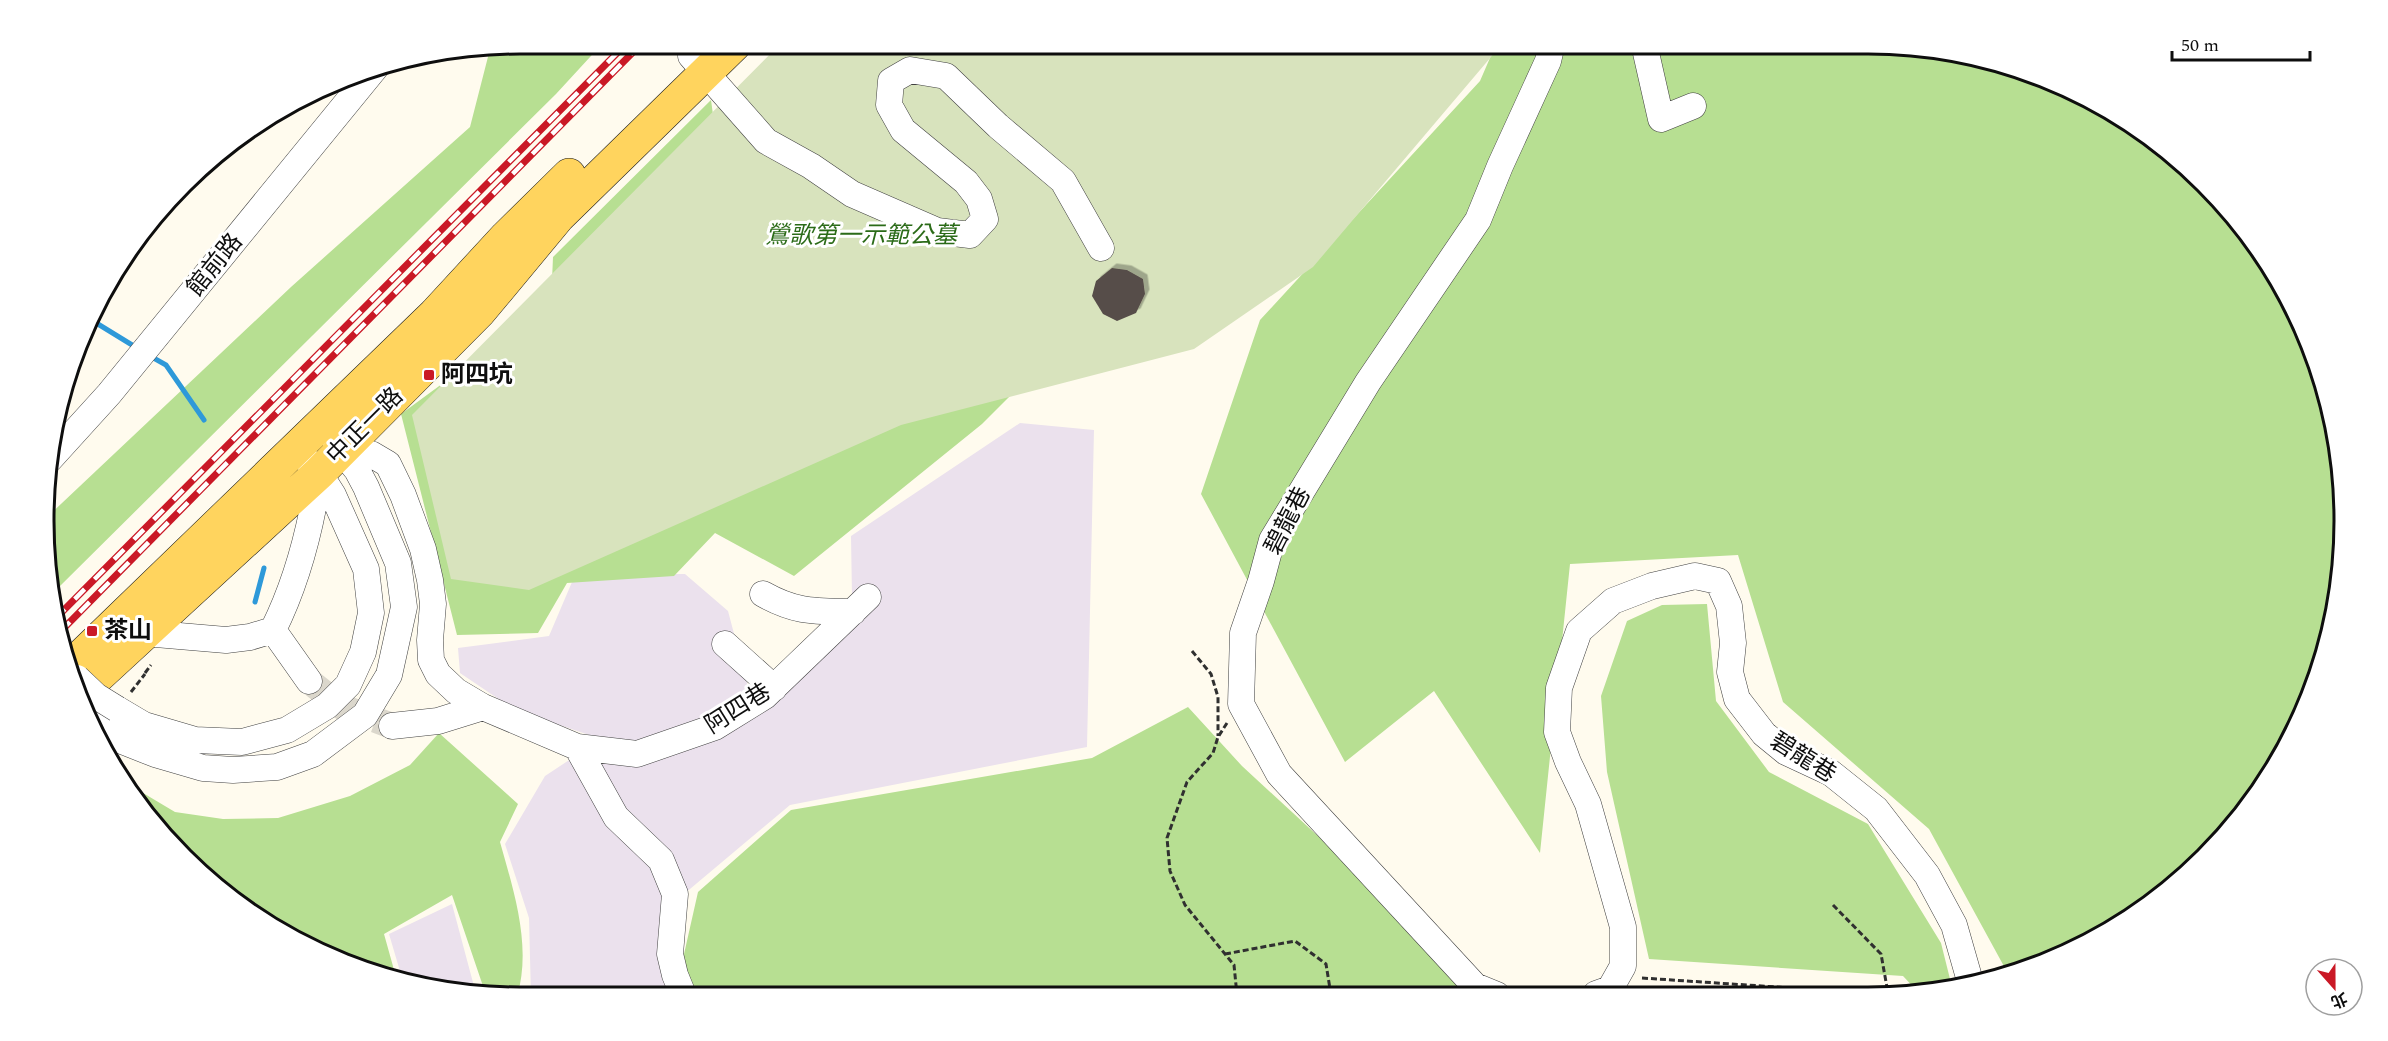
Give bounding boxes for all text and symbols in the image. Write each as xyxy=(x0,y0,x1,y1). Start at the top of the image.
scale bar xyxy=(2172,24,2310,62)
text: 50 m xyxy=(2181,32,2219,59)
park label: 鶯歌第一示範公墓 xyxy=(765,218,961,254)
street label: 館前路 xyxy=(178,226,252,304)
place label: 阿四坑 xyxy=(441,357,513,393)
marker: 阿四坑 xyxy=(422,368,436,382)
street label: 中正一路 xyxy=(318,379,412,473)
street label: 碧龍巷 xyxy=(1256,481,1320,561)
place label: 茶山 xyxy=(104,613,152,649)
marker: 茶山 xyxy=(85,624,99,638)
street label: 阿四巷 xyxy=(698,675,778,743)
street label: 碧龍巷 xyxy=(1763,724,1843,792)
north arrow xyxy=(2304,957,2364,1017)
text: 北 xyxy=(2327,986,2351,1014)

